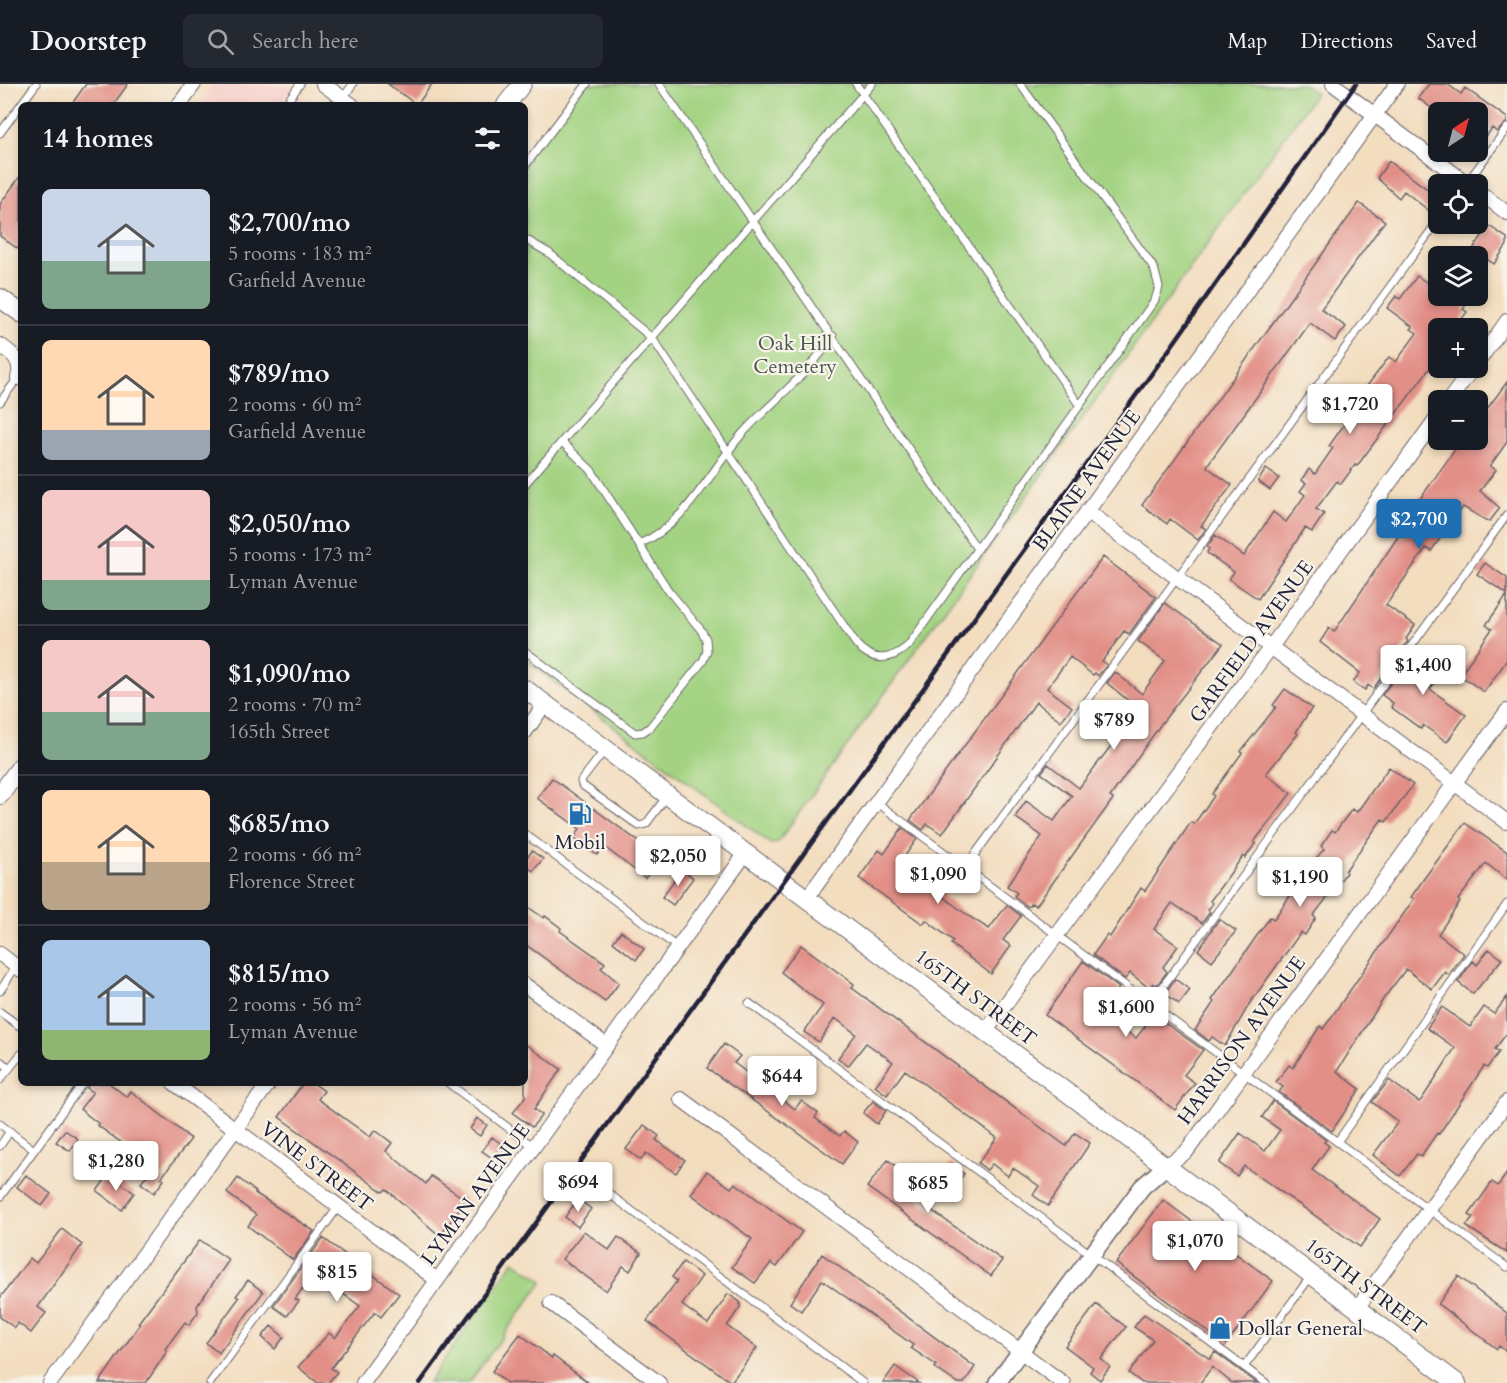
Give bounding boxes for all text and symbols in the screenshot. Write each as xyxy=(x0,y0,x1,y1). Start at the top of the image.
search box xyxy=(183,14,603,68)
text: Doorstep xyxy=(30,22,147,60)
icon: search xyxy=(204,25,237,58)
text: Search here xyxy=(252,26,359,56)
text: Map xyxy=(1227,27,1267,56)
text: Directions xyxy=(1300,27,1393,56)
text: Saved xyxy=(1426,27,1477,56)
north arrow xyxy=(1428,102,1488,162)
map controls xyxy=(1428,102,1488,450)
text: 14 homes xyxy=(42,121,153,156)
icon: filters xyxy=(471,122,504,155)
button: locate xyxy=(1428,174,1488,234)
text: $2,700/mo xyxy=(228,205,351,240)
icon: home xyxy=(90,213,162,285)
text: 5 rooms · 183 m² xyxy=(228,240,372,267)
button: layers xyxy=(1428,246,1488,306)
text: Garfield Avenue xyxy=(228,267,366,294)
button: + xyxy=(1428,318,1488,378)
park label: Oak Hill Cemetery xyxy=(753,330,837,380)
text: $789/mo xyxy=(228,356,330,391)
icon: home xyxy=(90,364,162,436)
pin: $1,720 xyxy=(1301,384,1399,435)
text: $1,720 xyxy=(1321,390,1379,417)
button: − xyxy=(1428,390,1488,450)
text: 2 rooms · 60 m² xyxy=(228,391,361,418)
street label: BLAINE AVENUE xyxy=(1026,404,1147,556)
text: Garfield Avenue xyxy=(228,418,366,445)
pin: $2,700 xyxy=(1370,499,1468,550)
text: $2,700 xyxy=(1390,505,1448,532)
text: $2,050/mo xyxy=(228,506,351,541)
icon: home xyxy=(90,514,162,586)
text: 5 rooms · 173 m² xyxy=(228,541,372,568)
street label: GARFIELD AVENUE xyxy=(1183,554,1320,728)
text: Lyman Avenue xyxy=(228,568,358,595)
pin: $1,400 xyxy=(1374,645,1472,696)
text: $1,400 xyxy=(1394,651,1452,678)
text: $1,090/mo xyxy=(228,656,351,691)
icon: home xyxy=(90,664,162,736)
text: 2 rooms · 70 m² xyxy=(228,691,361,718)
pin: $789 xyxy=(1078,700,1150,751)
text: $789 xyxy=(1094,706,1134,733)
text: 165th Street xyxy=(228,718,330,745)
fuel station icon: Mobil xyxy=(567,801,593,827)
text: $685/mo xyxy=(228,806,330,841)
icon: home xyxy=(90,814,162,886)
place label: Mobil xyxy=(554,829,606,856)
pin: $2,050 xyxy=(629,836,727,887)
text: 2 rooms · 66 m² xyxy=(228,841,361,868)
text: $2,050 xyxy=(649,842,707,869)
pin: $1,090 xyxy=(889,854,987,905)
pin: $1,190 xyxy=(1251,857,1349,908)
text: $1,090 xyxy=(909,860,967,887)
text: $1,190 xyxy=(1271,863,1329,890)
text: Florence Street xyxy=(228,868,355,895)
street label: 165TH STREET xyxy=(910,943,1042,1052)
street label: HARRISON AVENUE xyxy=(1171,951,1312,1130)
text: $815/mo xyxy=(228,956,330,991)
icon: home xyxy=(90,964,162,1036)
pin: $1,600 xyxy=(1077,987,1175,1038)
text: 2 rooms · 56 m² xyxy=(228,991,361,1018)
text: $1,600 xyxy=(1097,993,1155,1020)
text: Lyman Avenue xyxy=(228,1018,358,1045)
pin: $644 xyxy=(746,1056,818,1107)
text: $644 xyxy=(762,1062,802,1089)
street label: VINE STREET xyxy=(255,1115,379,1218)
street label: LYMAN AVENUE xyxy=(415,1118,536,1271)
pin: $1,280 xyxy=(67,1141,165,1192)
text: $1,280 xyxy=(87,1147,145,1174)
pin: $694 xyxy=(542,1162,614,1213)
pin: $685 xyxy=(892,1163,964,1214)
text: $694 xyxy=(558,1168,598,1195)
text: $685 xyxy=(908,1169,948,1196)
pin: $1,070 xyxy=(1146,1221,1244,1272)
text: $1,070 xyxy=(1166,1227,1224,1254)
street label: 165TH STREET xyxy=(1300,1232,1432,1341)
pin: $815 xyxy=(301,1252,373,1303)
text: $815 xyxy=(317,1258,357,1285)
shop icon: Dollar General xyxy=(1207,1315,1233,1341)
place label: Dollar General xyxy=(1238,1315,1363,1342)

